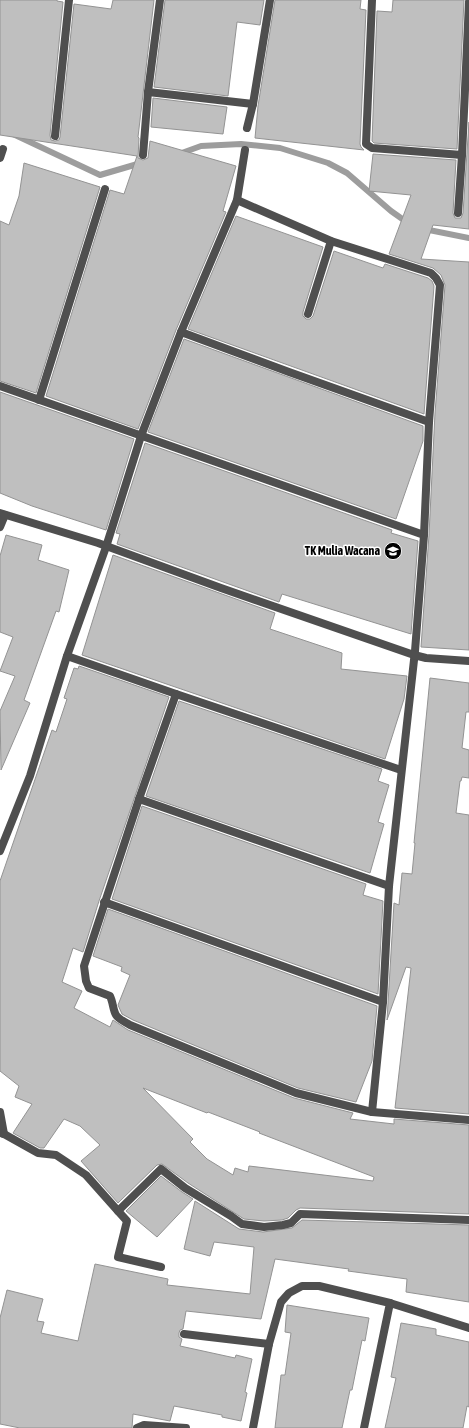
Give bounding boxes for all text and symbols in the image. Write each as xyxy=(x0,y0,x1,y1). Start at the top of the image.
school or university icon: TK Mulia Wacana xyxy=(383,541,403,561)
place label: TK Mulia Wacana xyxy=(305,544,380,558)

